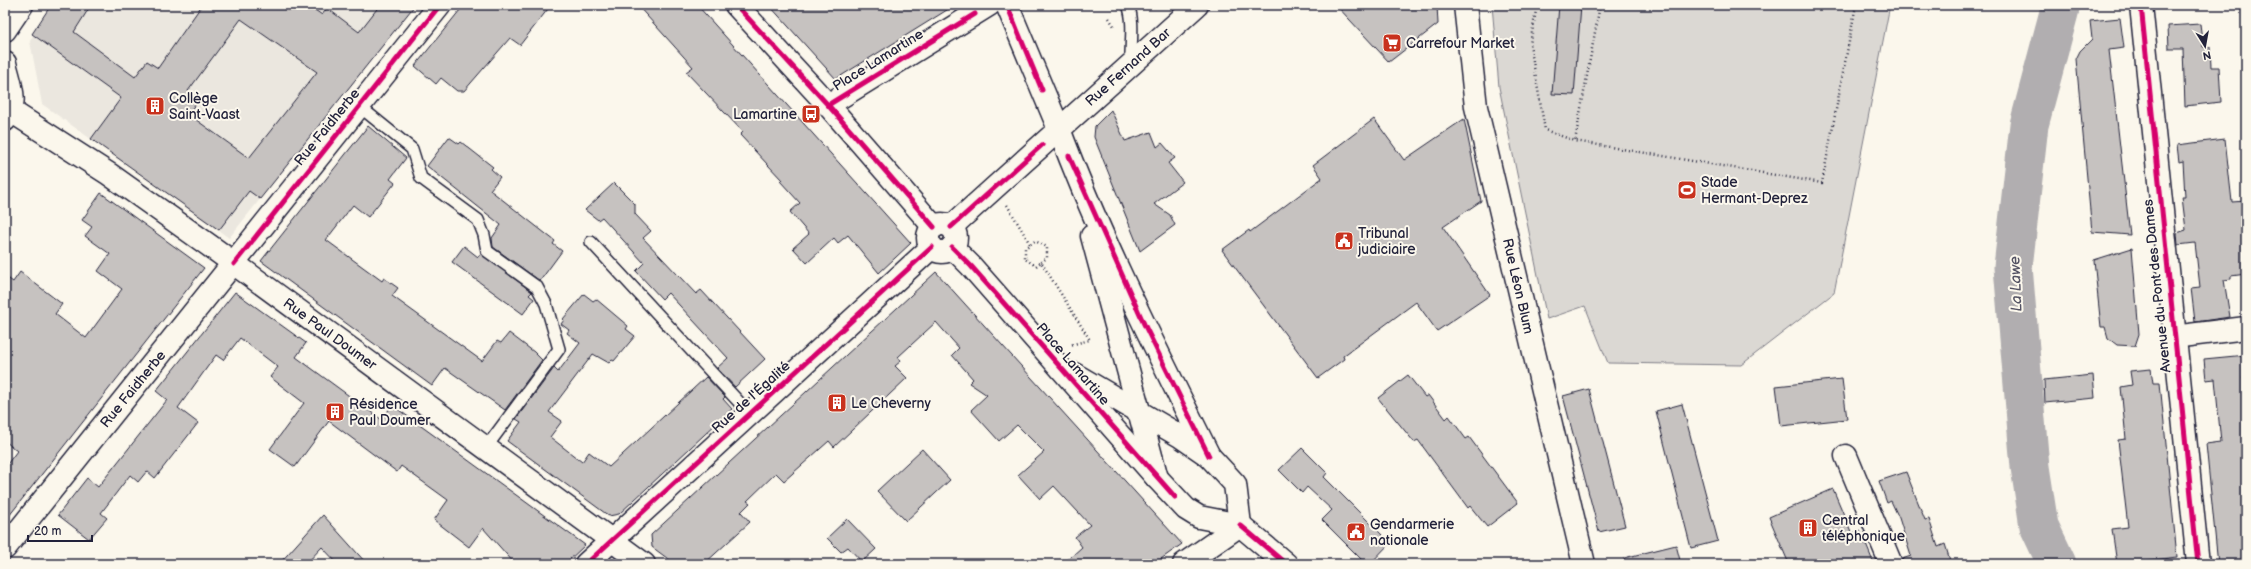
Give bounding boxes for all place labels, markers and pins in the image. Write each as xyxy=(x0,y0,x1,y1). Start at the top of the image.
supermarket icon: Carrefour Market xyxy=(1381,32,1403,54)
place label: Carrefour Market xyxy=(1406,35,1515,52)
place label: Collège Saint-Vaast xyxy=(169,90,241,123)
building icon: Collège Saint-Vaast xyxy=(144,95,166,117)
bus stop icon: Lamartine xyxy=(800,103,822,125)
place label: Lamartine xyxy=(733,106,797,123)
place label: Stade Hermant-Deprez xyxy=(1701,174,1808,207)
sports icon: Stade Hermant-Deprez xyxy=(1676,179,1698,201)
place label: Tribunal judiciaire xyxy=(1357,225,1415,258)
public building icon: Tribunal judiciaire xyxy=(1333,230,1355,252)
building icon: Le Cheverny xyxy=(826,392,848,414)
place label: Le Cheverny xyxy=(851,395,931,412)
place label: Résidence Paul Doumer xyxy=(349,396,431,429)
building icon: Résidence Paul Doumer xyxy=(324,401,346,423)
place label: Central téléphonique xyxy=(1822,512,1905,545)
place label: Gendarmerie nationale xyxy=(1370,516,1454,549)
building icon: Central téléphonique xyxy=(1797,517,1819,539)
public building icon: Gendarmerie nationale xyxy=(1345,521,1367,543)

